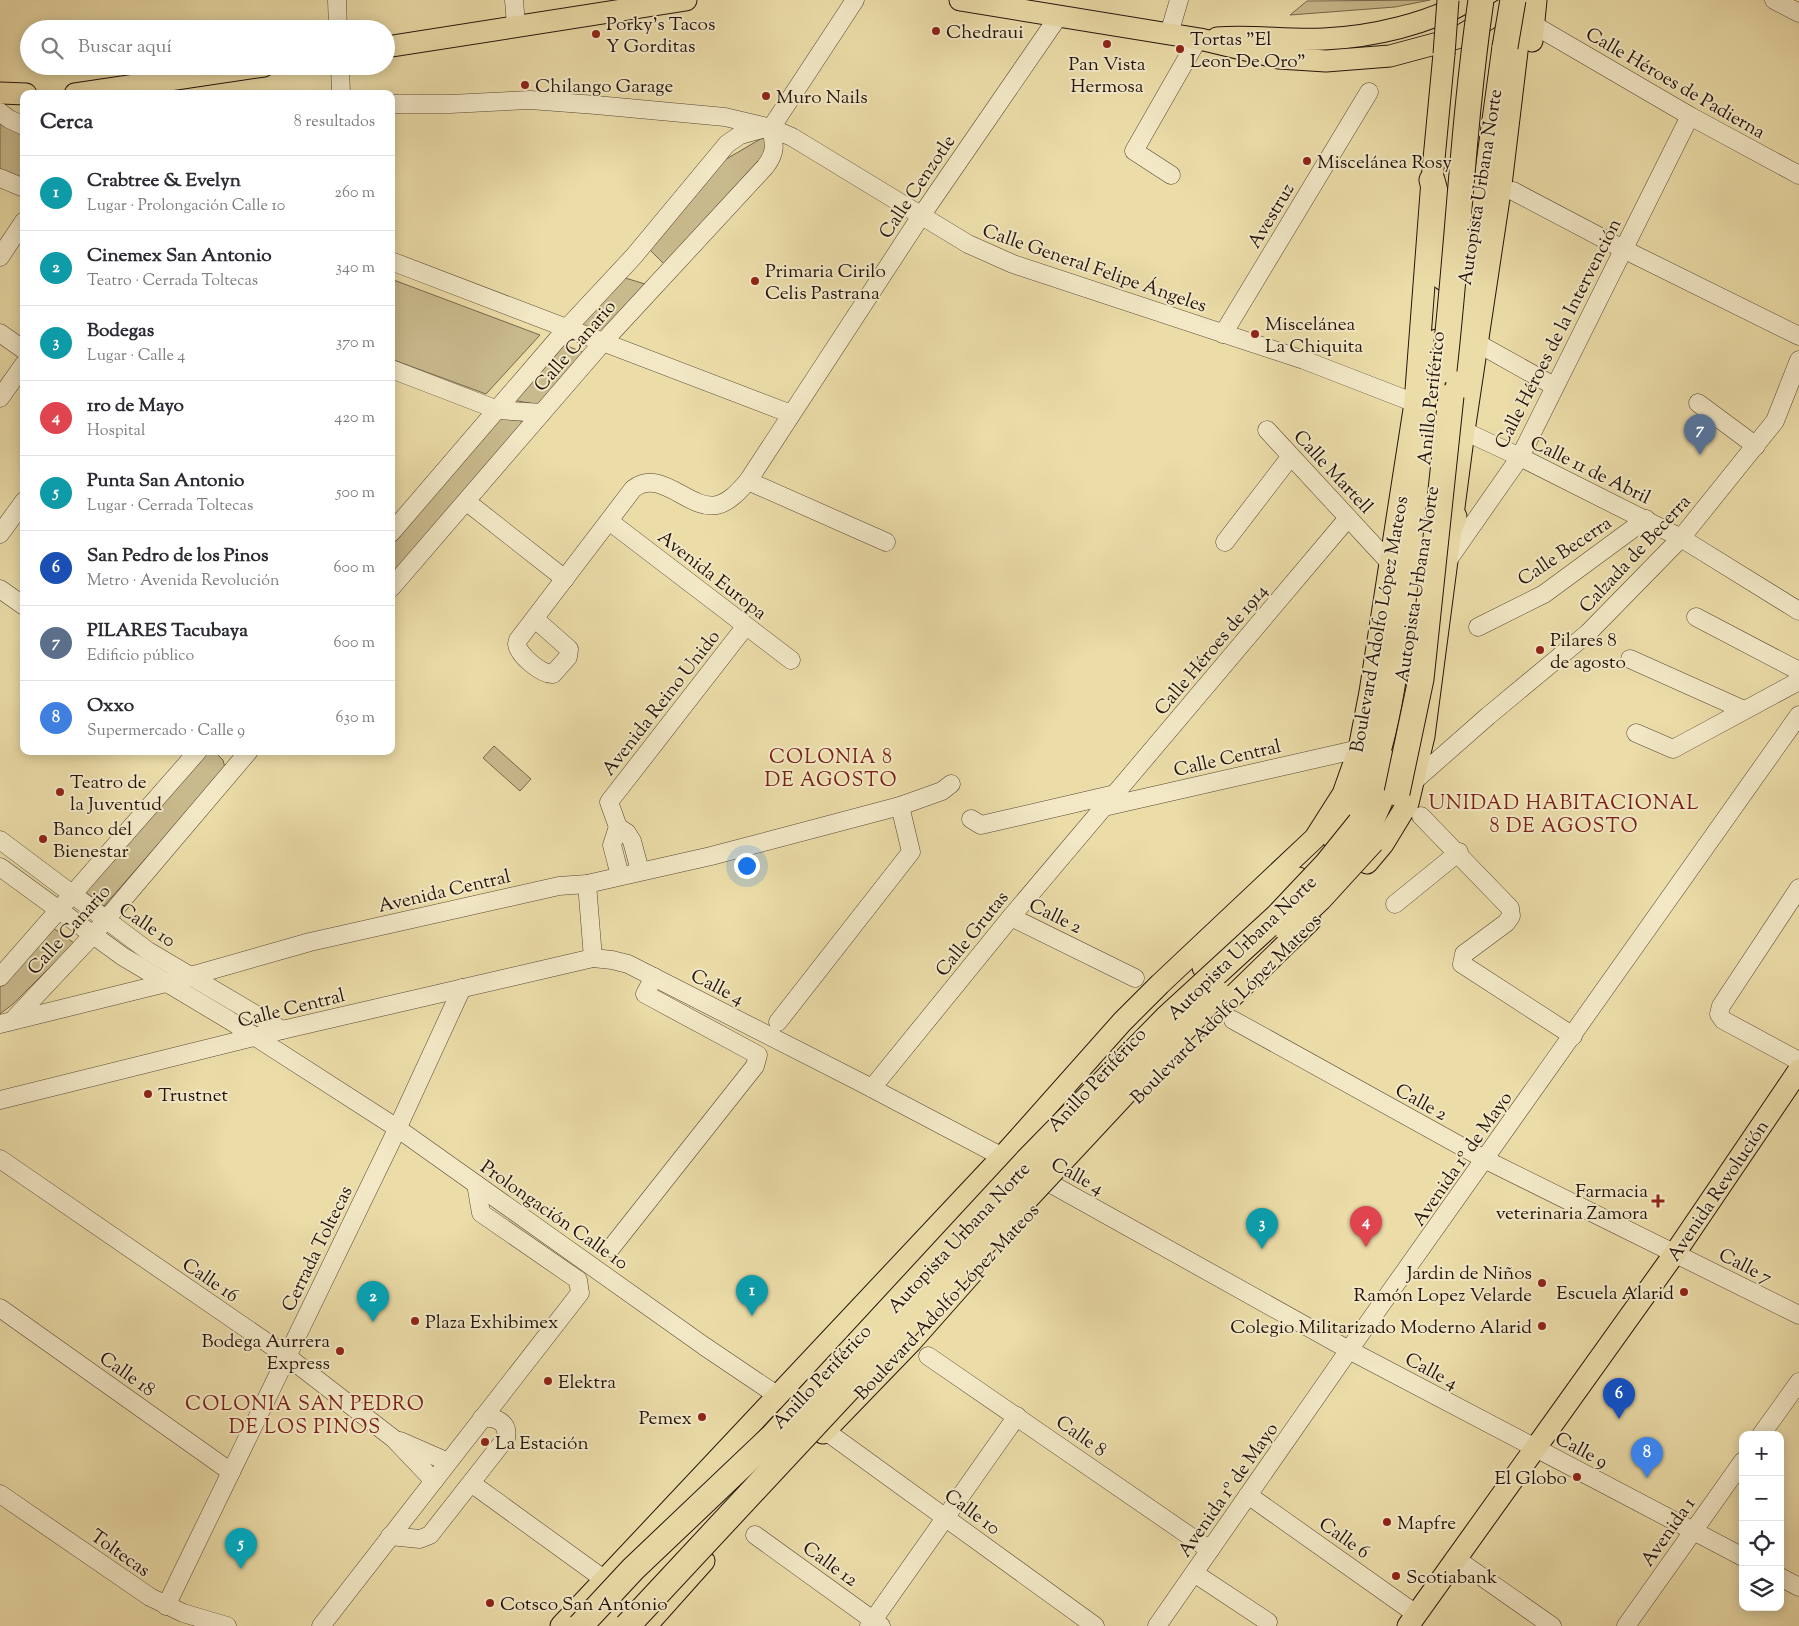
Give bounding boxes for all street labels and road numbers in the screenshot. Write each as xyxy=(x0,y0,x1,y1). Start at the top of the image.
street label: Calle Héroes de Padierna xyxy=(1580,22,1770,147)
street label: Autopista Urbana Norte xyxy=(1453,87,1510,288)
street label: Calle Cenzotle xyxy=(873,130,963,245)
street label: Avestruz xyxy=(1242,179,1302,254)
street label: Calle Héroes de la Intervención xyxy=(1489,214,1629,454)
street label: Calle General Felipe Ángeles xyxy=(978,218,1210,320)
street label: Calle Canario xyxy=(528,295,623,398)
street label: Anillo Periférico xyxy=(1412,330,1453,467)
street label: Calle Martell xyxy=(1286,425,1378,521)
street label: Calle 11 de Abril xyxy=(1525,430,1655,512)
street label: Autopista Urbana Norte xyxy=(1390,484,1447,685)
street label: Calzada de Becerra xyxy=(1574,489,1698,620)
street label: Boulevard Adolfo López Mateos xyxy=(1345,494,1416,755)
street label: Calle Becerra xyxy=(1513,510,1618,594)
street label: Avenida Europa xyxy=(651,525,772,627)
street label: Calle Héroes de 1914 xyxy=(1149,579,1275,722)
street label: Avenida Reino Unido xyxy=(596,625,728,782)
street label: Calle Central xyxy=(1171,734,1284,785)
street label: Avenida Central xyxy=(376,864,513,921)
street label: Autopista Urbana Norte xyxy=(1162,870,1324,1027)
street label: Calle Canario xyxy=(22,879,118,982)
street label: Calle Grutas xyxy=(930,886,1016,983)
street label: Calle 2 xyxy=(1024,893,1086,942)
street label: Calle 10 xyxy=(113,897,180,955)
street label: Boulevard Adolfo López Mateos xyxy=(1125,908,1328,1111)
street label: Calle 4 xyxy=(685,963,749,1013)
street label: Calle Central xyxy=(235,983,348,1036)
street label: Anillo Periférico xyxy=(1042,1022,1154,1139)
street label: Calle 2 xyxy=(1390,1078,1452,1129)
street label: Avenida 1º de Mayo xyxy=(1406,1087,1520,1232)
street label: Avenida Revolución xyxy=(1662,1115,1777,1268)
street label: Calle 4 xyxy=(1045,1152,1108,1203)
street label: Prolongación Calle 10 xyxy=(474,1155,633,1277)
street label: Autopista Urbana Norte xyxy=(882,1157,1037,1321)
street label: Cerrada Toltecas xyxy=(276,1182,360,1317)
street label: Boulevard Adolfo López Mateos xyxy=(849,1198,1046,1407)
street label: Calle 7 xyxy=(1714,1242,1777,1292)
street label: Calle 16 xyxy=(176,1252,243,1310)
street label: Anillo Periférico xyxy=(767,1319,879,1436)
street label: Calle 18 xyxy=(93,1346,160,1404)
street label: Calle 4 xyxy=(1399,1347,1463,1398)
street label: Calle 8 xyxy=(1050,1410,1112,1464)
street label: Avenida 1º de Mayo xyxy=(1172,1418,1286,1563)
street label: Calle 9 xyxy=(1550,1426,1612,1476)
street label: Calle 10 xyxy=(938,1483,1005,1543)
street label: Avenida 1 xyxy=(1635,1492,1703,1573)
street label: Calle 6 xyxy=(1313,1512,1374,1566)
street label: Toltecas xyxy=(84,1524,155,1584)
street label: Calle 12 xyxy=(796,1536,863,1594)

